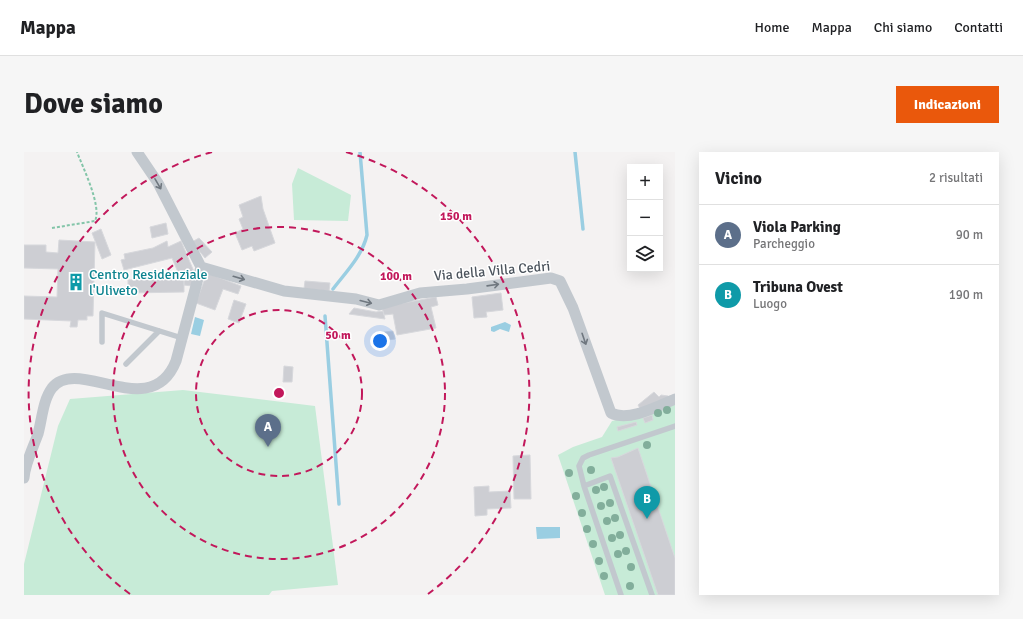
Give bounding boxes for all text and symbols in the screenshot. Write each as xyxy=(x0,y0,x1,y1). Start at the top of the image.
text: Mappa xyxy=(20,16,76,40)
text: Home xyxy=(755,19,789,36)
text: Mappa xyxy=(811,19,852,36)
text: Chi siamo xyxy=(874,19,932,36)
text: Contatti xyxy=(954,19,1003,36)
button: Indicazioni xyxy=(896,86,999,123)
text: Dove siamo xyxy=(24,87,163,121)
map controls xyxy=(627,164,663,272)
button: + xyxy=(627,164,663,200)
text: Vicino xyxy=(715,168,762,189)
text: 2 risultati xyxy=(929,170,983,186)
one-way arrow xyxy=(155,178,163,190)
button: − xyxy=(627,200,663,236)
text: 150 m xyxy=(440,209,472,224)
text: Viola Parking xyxy=(753,218,841,236)
text: A xyxy=(724,227,732,243)
text: 90 m xyxy=(956,227,983,243)
button: layers xyxy=(627,236,663,272)
text: Parcheggio xyxy=(753,236,815,252)
street label: Via della Villa Cedri xyxy=(433,257,551,285)
place label: Centro Residenziale l'Uliveto xyxy=(89,266,208,299)
text: 100 m xyxy=(380,269,412,284)
building icon: Centro Residenziale l'Uliveto xyxy=(66,272,86,292)
one-way arrow xyxy=(232,275,245,282)
text: Tribuna Ovest xyxy=(753,278,843,296)
one-way arrow xyxy=(487,281,500,289)
text: B xyxy=(724,287,732,303)
text: 190 m xyxy=(949,287,983,303)
text: Luogo xyxy=(753,296,787,312)
one-way arrow xyxy=(359,298,372,306)
text: 50 m xyxy=(325,328,351,343)
your location xyxy=(370,331,390,351)
one-way arrow xyxy=(580,333,588,345)
centre of rings xyxy=(272,386,286,400)
pin: A xyxy=(255,414,281,447)
pin: B xyxy=(634,486,660,519)

